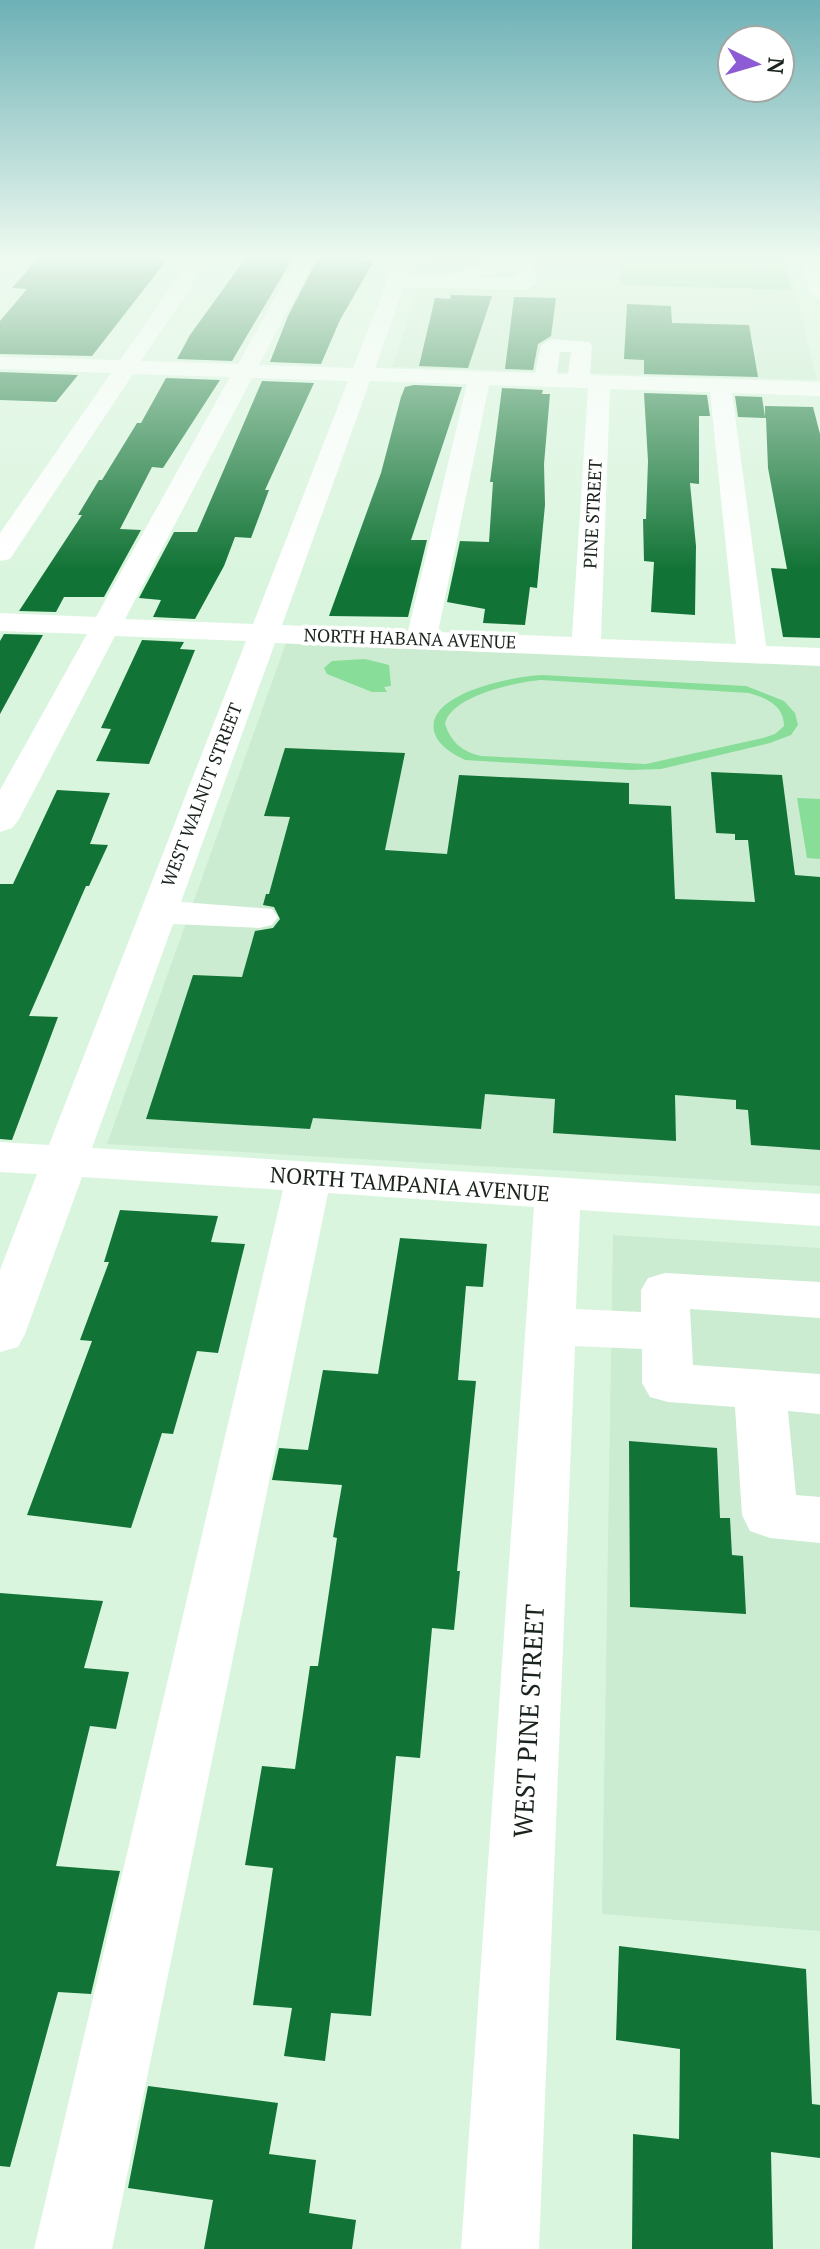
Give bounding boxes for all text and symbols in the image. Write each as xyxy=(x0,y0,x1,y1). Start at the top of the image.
north arrow xyxy=(716,24,796,104)
text: N xyxy=(761,56,792,76)
street label: PINE STREET xyxy=(577,459,607,569)
street label: NORTH HABANA AVENUE xyxy=(303,622,517,654)
street label: WEST WALNUT STREET xyxy=(155,699,247,890)
street label: NORTH TAMPANIA AVENUE xyxy=(269,1159,551,1208)
street label: WEST PINE STREET xyxy=(505,1603,551,1839)

